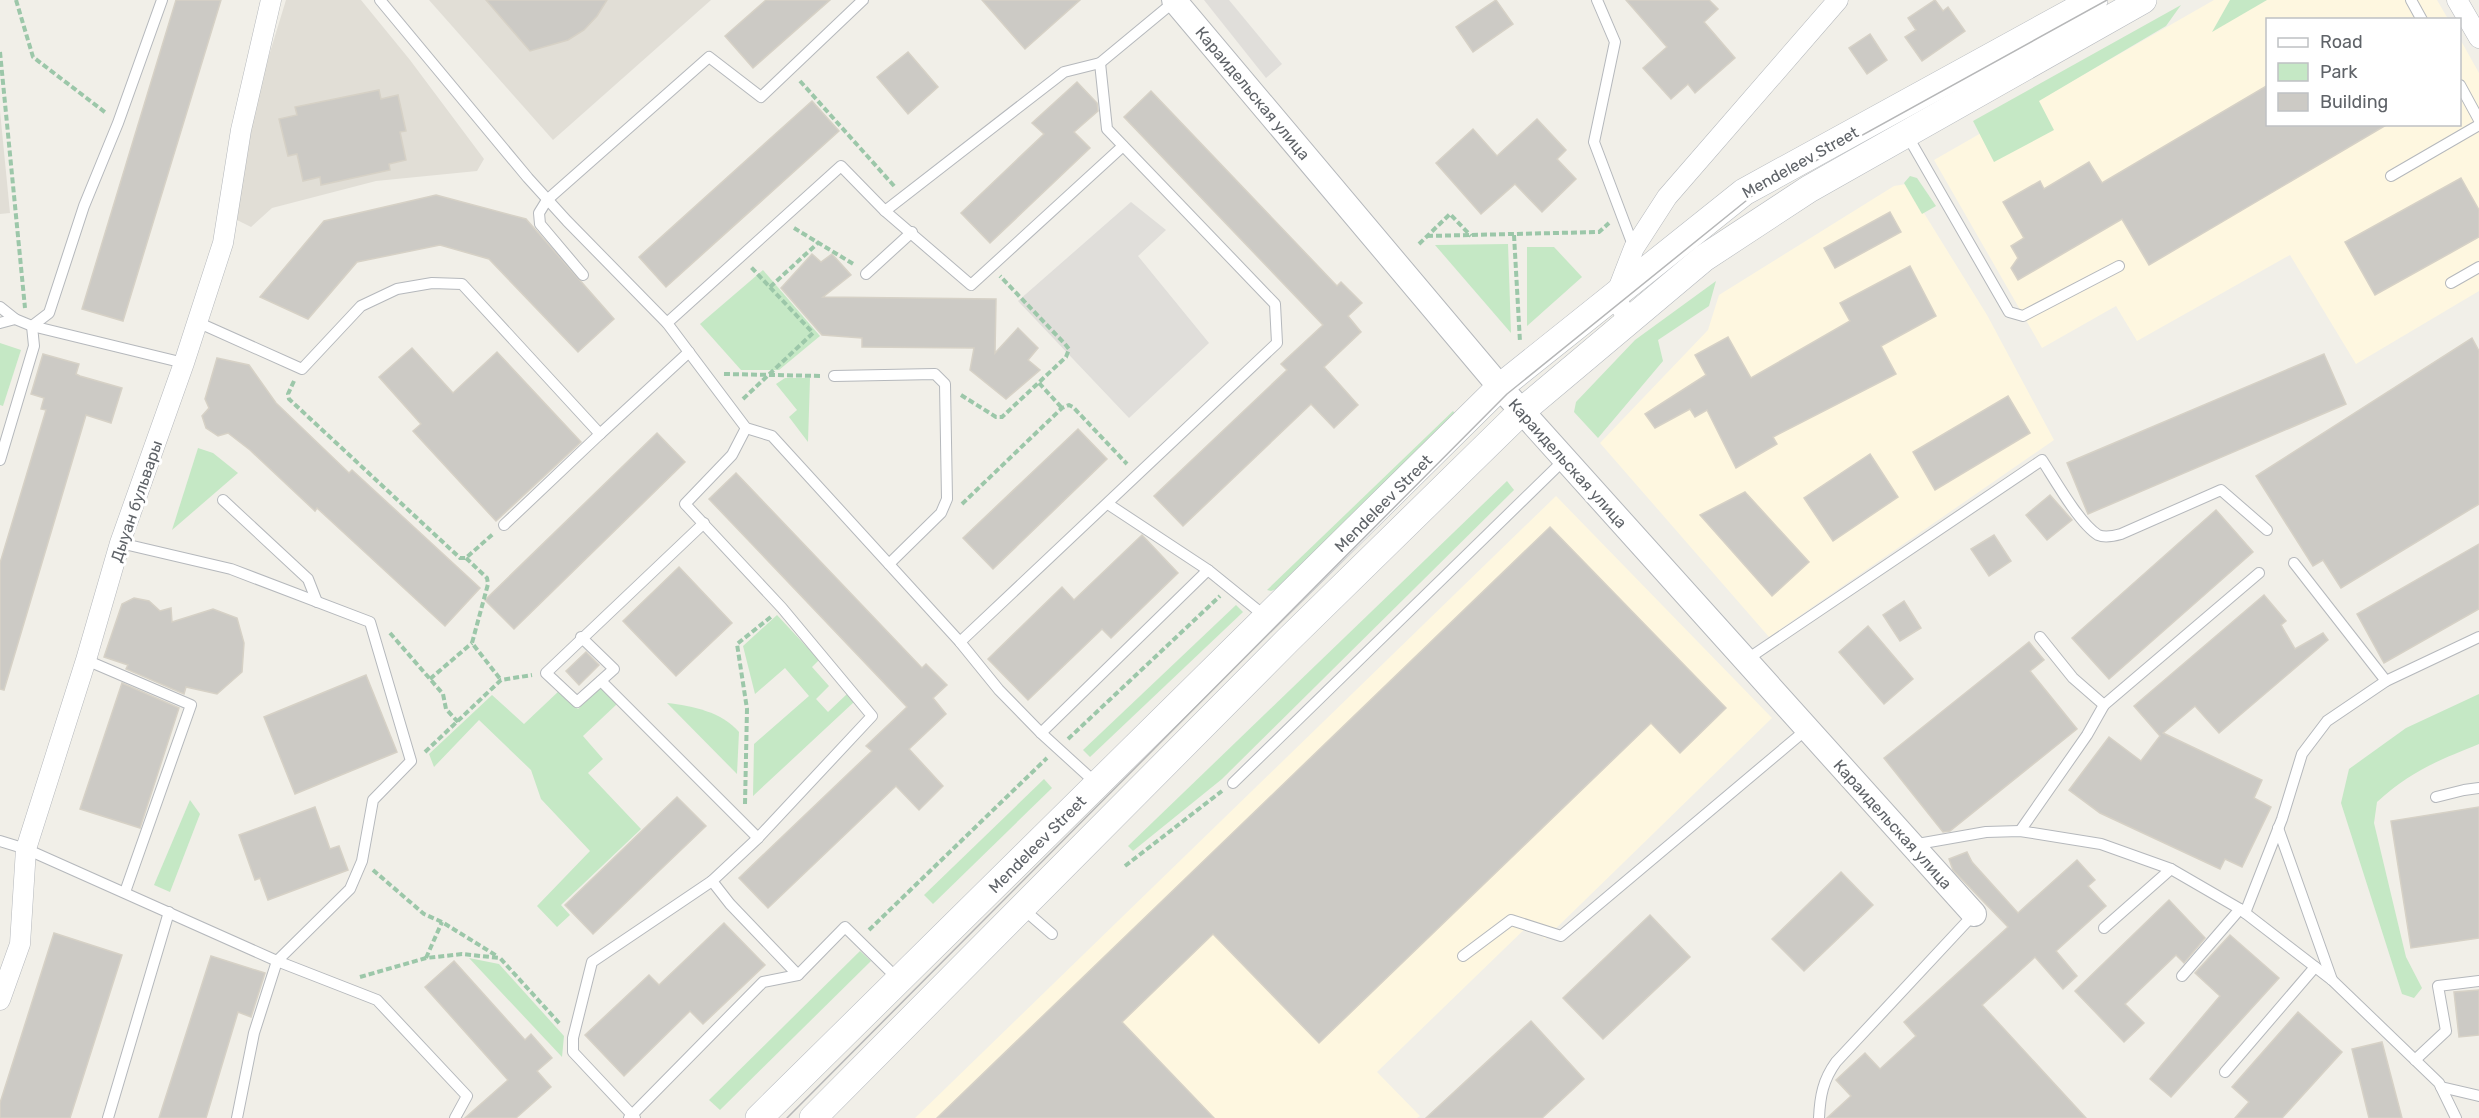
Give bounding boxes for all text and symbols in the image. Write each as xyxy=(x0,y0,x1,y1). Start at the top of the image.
legend xyxy=(2266,18,2461,126)
street label: Караидельская улица xyxy=(1191,23,1314,164)
text: Road xyxy=(2320,31,2363,53)
text: Park xyxy=(2320,61,2358,83)
text: Building xyxy=(2320,91,2388,113)
street label: Mendeleev Street xyxy=(1739,123,1862,202)
street label: Караидельская улица xyxy=(1504,395,1631,532)
street label: Дыуан бульвары xyxy=(107,438,166,565)
street label: Mendeleev Street xyxy=(1331,451,1436,556)
street label: Караидельская улица xyxy=(1829,756,1956,893)
street label: Mendeleev Street xyxy=(985,792,1090,897)

